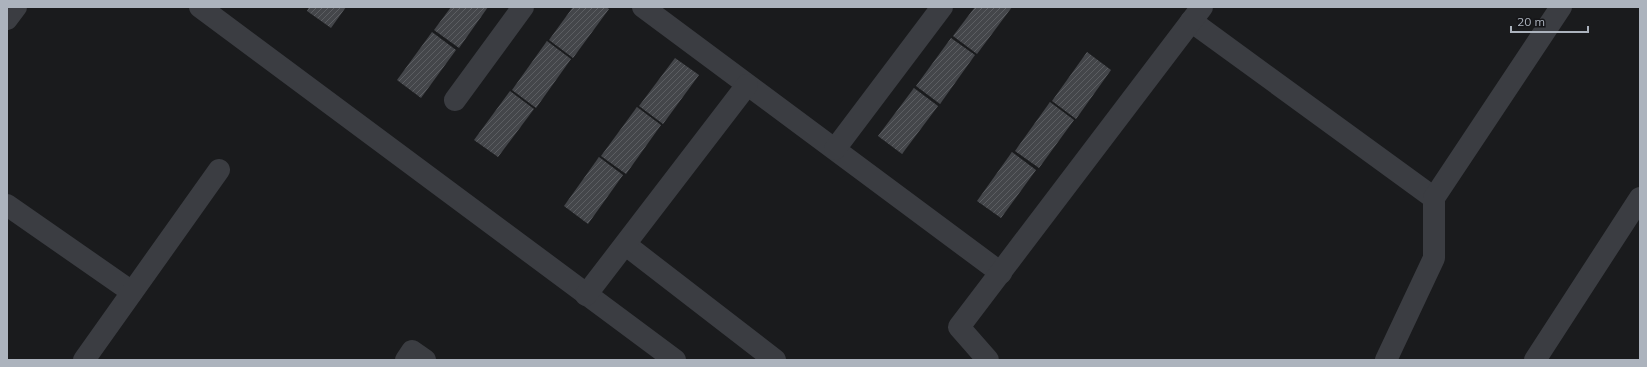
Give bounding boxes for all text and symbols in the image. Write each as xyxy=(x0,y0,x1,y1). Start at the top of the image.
scale bar xyxy=(1511,8,1588,34)
text: 20 m xyxy=(1517,14,1545,29)

